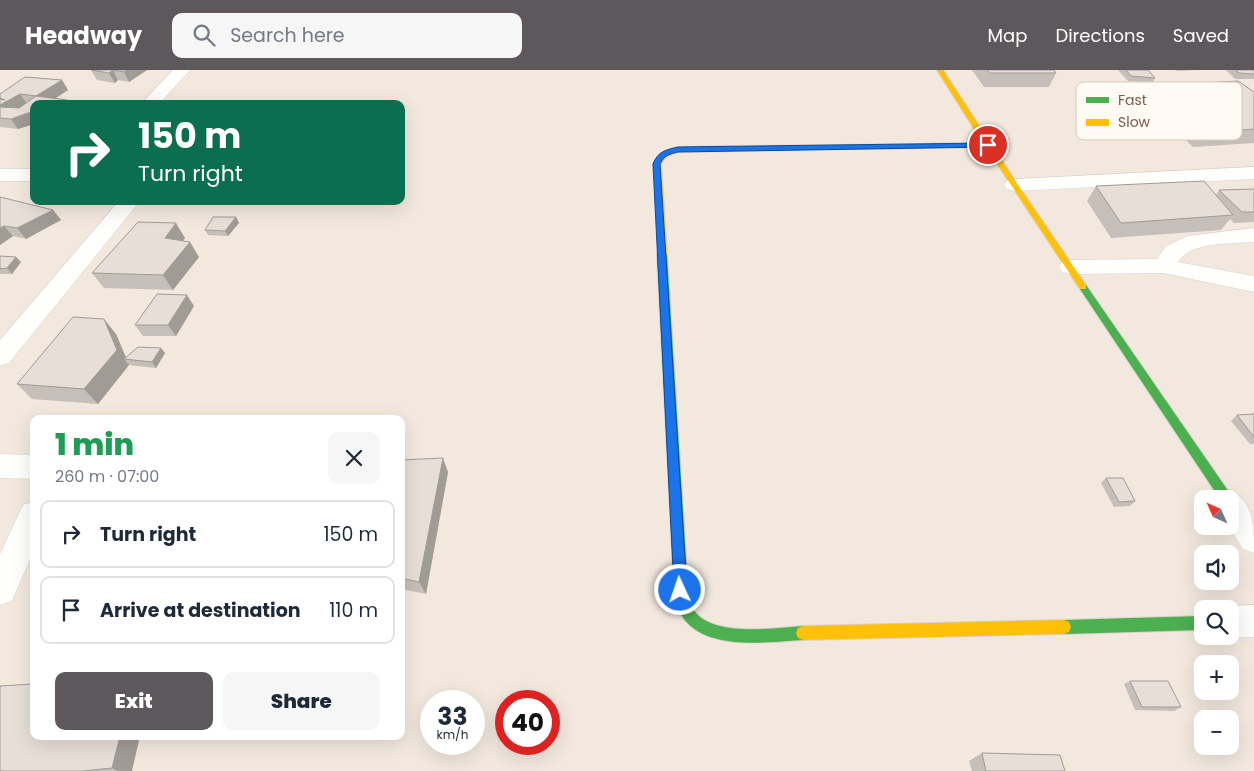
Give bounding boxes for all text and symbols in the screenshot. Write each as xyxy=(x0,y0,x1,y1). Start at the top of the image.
search box xyxy=(172,13,522,58)
text: Headway xyxy=(25,19,142,52)
icon: search xyxy=(190,21,218,49)
text: Search here xyxy=(230,22,345,49)
text: Map xyxy=(988,23,1027,48)
text: Directions xyxy=(1055,23,1145,48)
text: Saved xyxy=(1173,23,1229,48)
legend xyxy=(1076,82,1242,140)
text: Fast xyxy=(1118,90,1147,110)
text: 150 m xyxy=(138,111,241,160)
text: Slow xyxy=(1118,112,1151,132)
icon: right xyxy=(55,120,120,185)
pin xyxy=(967,124,1009,166)
icon: arrive xyxy=(974,131,1002,159)
text: Turn right xyxy=(138,158,243,189)
text: 1 min xyxy=(55,423,134,466)
button: close xyxy=(328,432,380,484)
text: 260 m · 07:00 xyxy=(55,465,159,488)
north arrow xyxy=(1194,490,1239,535)
map controls xyxy=(1194,490,1239,755)
icon: right xyxy=(57,520,85,548)
text: Turn right xyxy=(100,521,196,548)
text: 150 m xyxy=(323,521,378,548)
button: sound xyxy=(1194,545,1239,590)
position arrow xyxy=(653,563,705,615)
icon: arrive xyxy=(57,596,85,624)
text: Arrive at destination xyxy=(100,597,301,624)
text: 110 m xyxy=(329,597,378,624)
button: search xyxy=(1194,600,1239,645)
button: + xyxy=(1194,655,1239,700)
button: Exit xyxy=(55,672,213,730)
button: Share xyxy=(223,672,380,730)
speed limit sign: 40 xyxy=(495,690,560,755)
text: 33 xyxy=(437,699,468,734)
button: − xyxy=(1194,710,1239,755)
text: km/h xyxy=(437,726,468,743)

